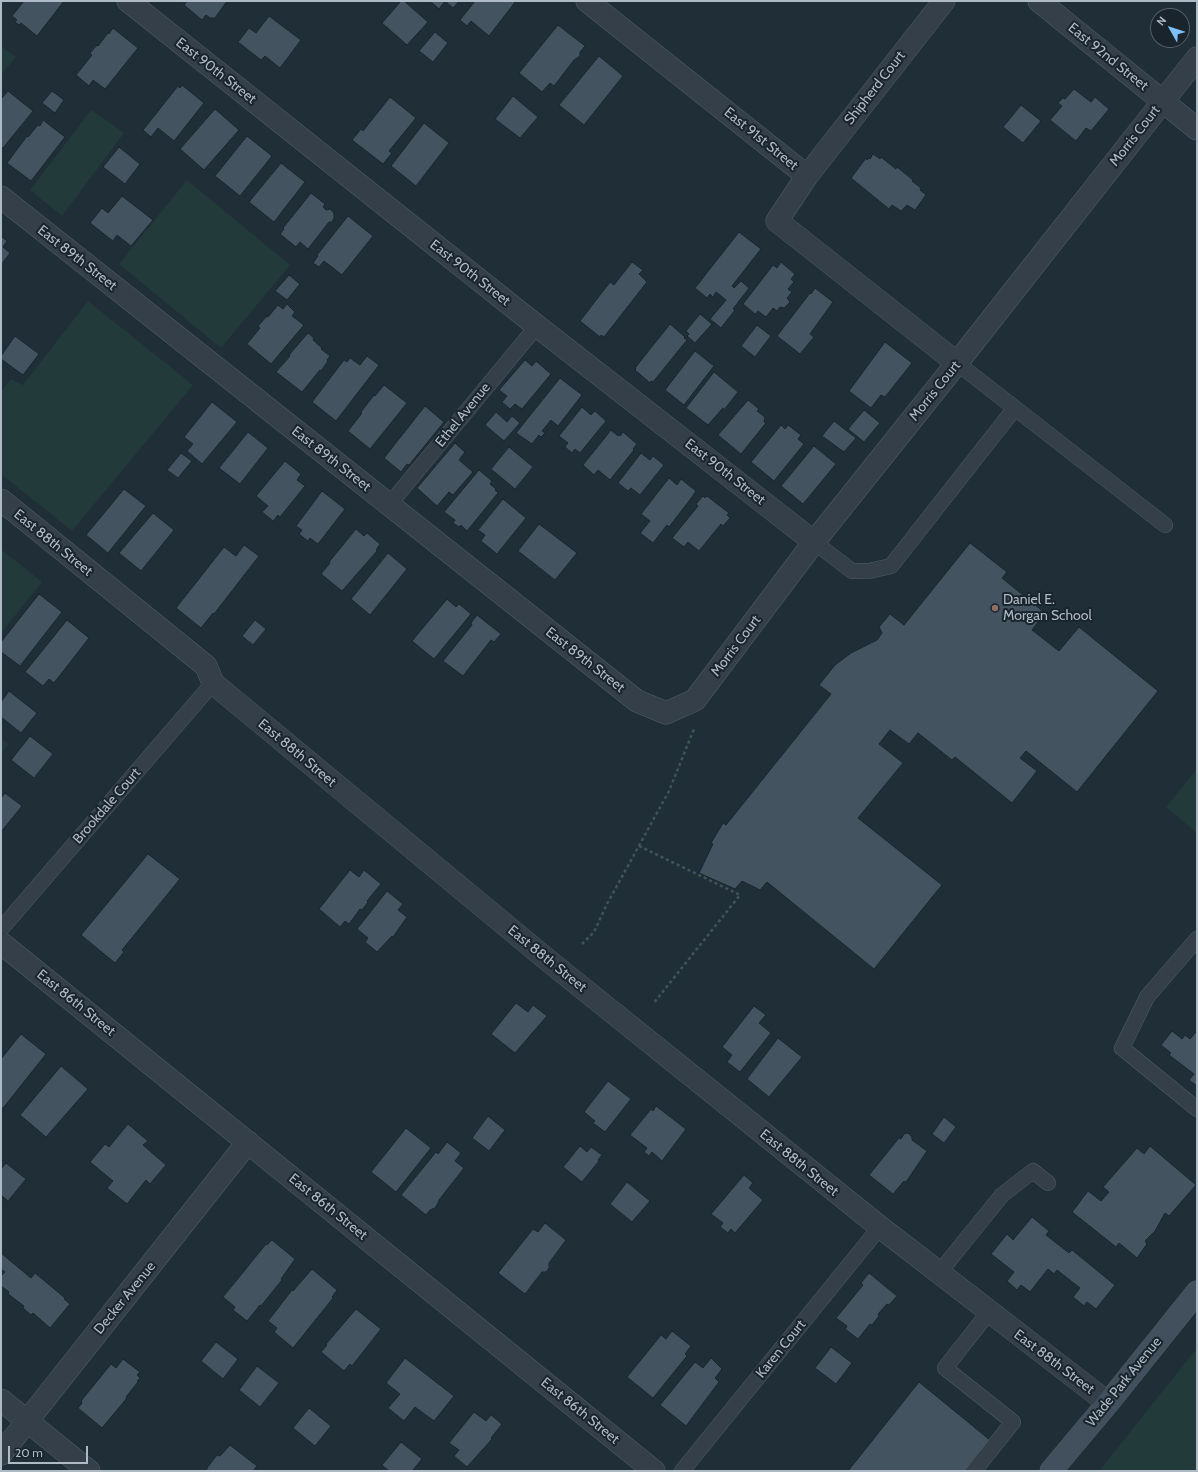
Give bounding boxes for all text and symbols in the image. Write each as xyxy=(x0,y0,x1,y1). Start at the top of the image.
north arrow xyxy=(1150,8,1190,48)
text: N xyxy=(1154,14,1169,29)
street label: East 92nd Street xyxy=(1065,20,1151,94)
street label: East 90th Street xyxy=(172,34,260,108)
street label: Shipherd Court xyxy=(841,48,909,128)
street label: Morris Court xyxy=(1106,102,1164,170)
street label: East 91st Street xyxy=(721,104,801,174)
street label: East 89th Street xyxy=(34,222,120,294)
street label: East 90th Street xyxy=(426,236,514,310)
street label: Morris Court xyxy=(906,358,964,424)
street label: Ethel Avenue xyxy=(432,379,494,451)
street label: East 89th Street xyxy=(288,423,374,495)
street label: East 90th Street xyxy=(681,435,769,509)
street label: East 88th Street xyxy=(10,506,96,580)
place label: Daniel E. Morgan School xyxy=(1003,592,1092,624)
marker: Daniel E. Morgan School xyxy=(990,603,1000,613)
street label: Morris Court xyxy=(708,612,764,680)
street label: East 89th Street xyxy=(542,624,628,696)
street label: East 88th Street xyxy=(255,716,339,790)
street label: Brookdale Court xyxy=(70,765,144,847)
street label: East 88th Street xyxy=(504,922,590,996)
street label: East 86th Street xyxy=(33,966,119,1040)
street label: East 88th Street xyxy=(756,1126,842,1200)
street label: East 86th Street xyxy=(285,1170,371,1244)
street label: Decker Avenue xyxy=(91,1258,159,1338)
street label: Karen Court xyxy=(753,1317,809,1381)
street label: East 88th Street xyxy=(1010,1326,1098,1398)
street label: Wade Park Avenue xyxy=(1083,1334,1165,1430)
street label: East 86th Street xyxy=(537,1374,623,1448)
scale bar xyxy=(10,1438,90,1464)
text: 20 m xyxy=(15,1445,43,1460)

